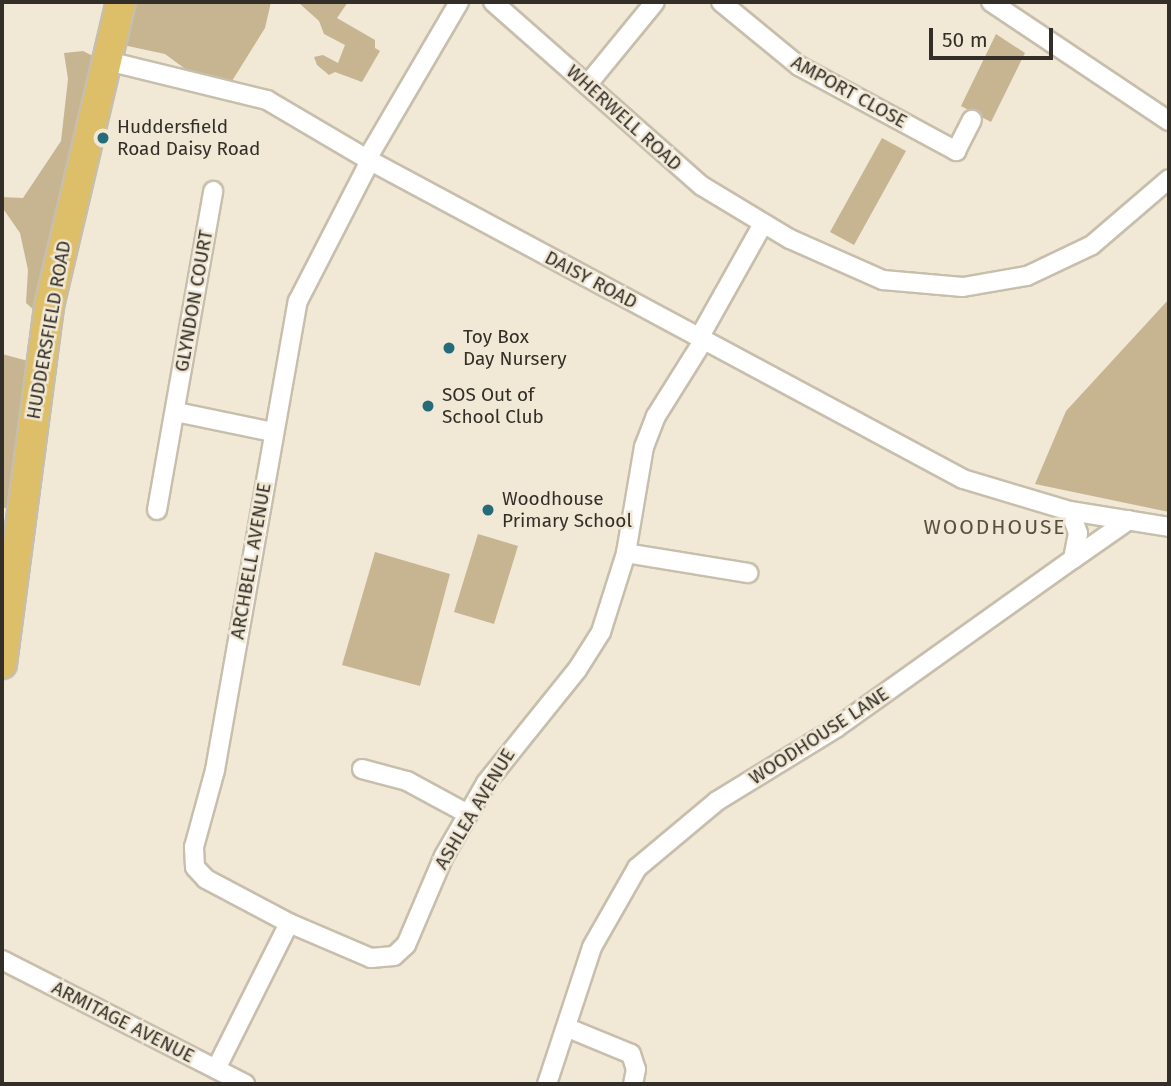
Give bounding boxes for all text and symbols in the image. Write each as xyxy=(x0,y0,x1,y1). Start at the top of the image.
scale bar xyxy=(933,14,1057,58)
text: 50 m xyxy=(942,27,988,53)
street label: AMPORT CLOSE xyxy=(787,51,911,133)
street label: WHERWELL ROAD xyxy=(562,60,686,176)
place label: Huddersfield Road Daisy Road xyxy=(117,116,260,160)
marker: Huddersfield Road Daisy Road xyxy=(95,130,111,146)
street label: GLYNDON COURT xyxy=(170,228,218,374)
street label: HUDDERSFIELD ROAD xyxy=(22,239,76,421)
street label: DAISY ROAD xyxy=(541,246,641,314)
place label: Toy Box Day Nursery xyxy=(463,326,566,370)
marker: Toy Box Day Nursery xyxy=(441,340,457,356)
place label: SOS Out of School Club xyxy=(442,384,544,428)
marker: SOS Out of School Club xyxy=(420,398,436,414)
street label: ARCHBELL AVENUE xyxy=(226,481,276,641)
place label: Woodhouse Primary School xyxy=(502,488,632,532)
marker: Woodhouse Primary School xyxy=(480,502,496,518)
district label: WOODHOUSE xyxy=(925,514,1065,540)
street label: WOODHOUSE LANE xyxy=(745,682,893,790)
street label: ASHLEA AVENUE xyxy=(430,745,520,873)
street label: ARMITAGE AVENUE xyxy=(48,976,198,1068)

